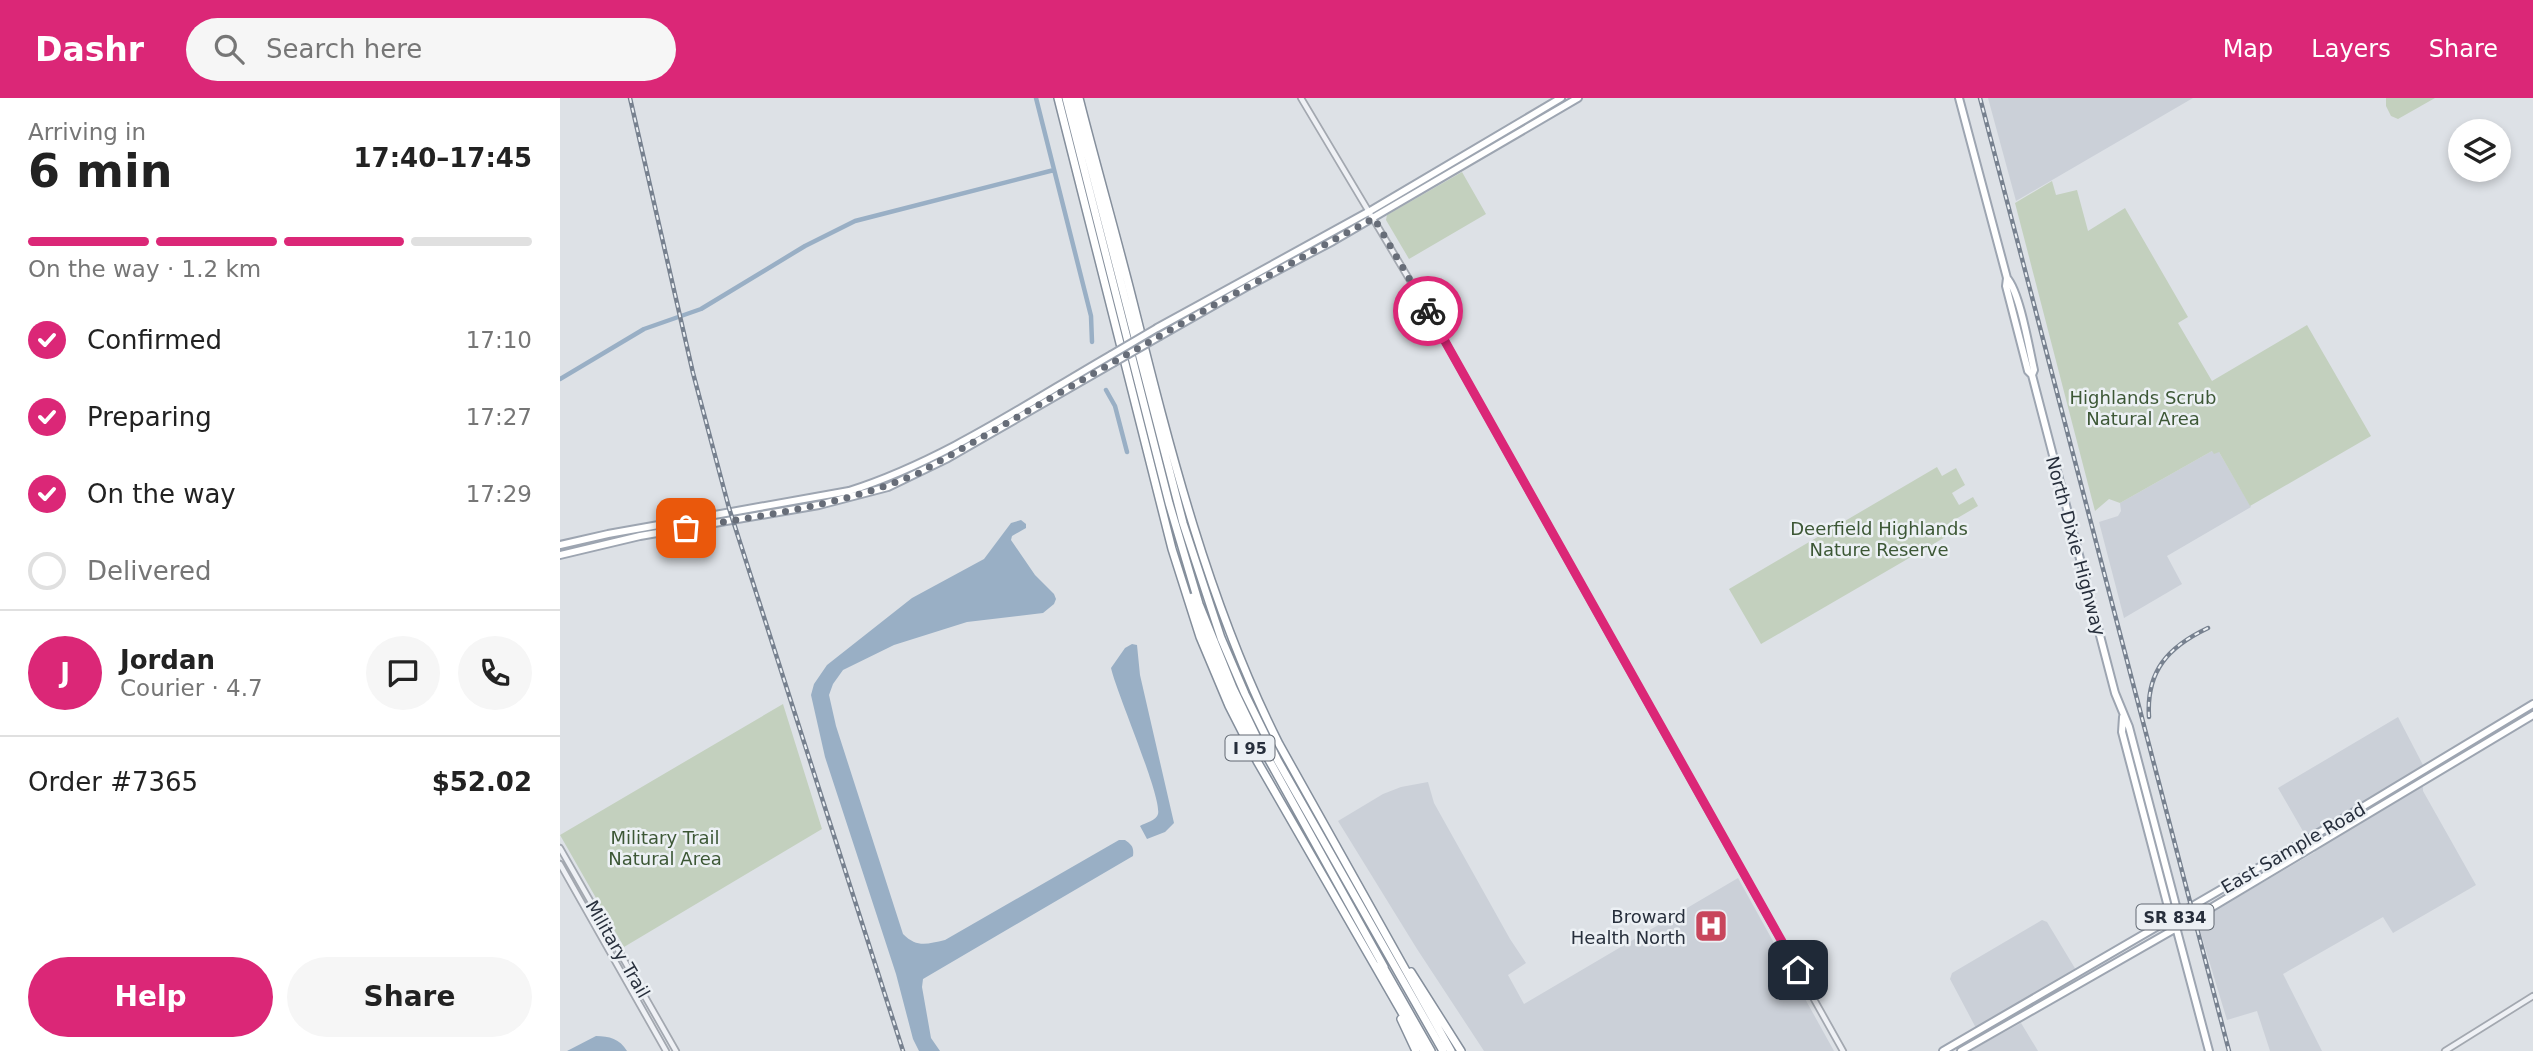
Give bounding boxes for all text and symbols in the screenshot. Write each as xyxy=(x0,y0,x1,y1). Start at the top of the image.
search box xyxy=(186,18,676,81)
text: Dashr xyxy=(35,30,144,69)
icon: search xyxy=(210,30,248,68)
text: Search here xyxy=(266,34,422,64)
text: Map xyxy=(2223,35,2273,63)
text: Layers xyxy=(2311,35,2391,63)
text: Share xyxy=(2429,35,2498,63)
text: Arriving in xyxy=(28,119,146,145)
map controls xyxy=(2448,119,2511,182)
button: layers xyxy=(2448,119,2511,182)
text: 17:40–17:45 xyxy=(353,143,532,173)
text: 6 min xyxy=(28,144,172,198)
text: On the way · 1.2 km xyxy=(28,256,261,282)
courier xyxy=(1393,276,1463,346)
icon: bike xyxy=(1409,292,1447,330)
icon: check xyxy=(28,321,66,359)
text: Confirmed xyxy=(87,325,222,355)
text: 17:10 xyxy=(466,327,532,353)
park label: Highlands Scrub Natural Area xyxy=(2070,387,2216,429)
icon: check xyxy=(28,398,66,436)
text: Preparing xyxy=(87,402,212,432)
text: 17:27 xyxy=(466,404,532,430)
street label: North Dixie Highway xyxy=(2042,454,2110,638)
icon: check xyxy=(28,475,66,513)
text: On the way xyxy=(87,479,236,509)
text: 17:29 xyxy=(466,481,532,507)
pin xyxy=(656,498,716,558)
icon: bag xyxy=(667,509,705,547)
park label: Deerfield Highlands Nature Reserve xyxy=(1790,518,1968,560)
text: Delivered xyxy=(87,556,211,586)
button: chat xyxy=(366,636,440,710)
button: phone xyxy=(458,636,532,710)
text: Jordan xyxy=(120,645,215,675)
text: J xyxy=(60,658,70,688)
text: Courier · 4.7 xyxy=(120,675,263,701)
road number: I 95 xyxy=(1226,736,1274,761)
text: Order #7365 xyxy=(28,767,198,797)
text: $52.02 xyxy=(432,767,532,797)
street label: East Sample Road xyxy=(2217,798,2369,898)
park label: Military Trail Natural Area xyxy=(608,827,722,869)
street label: Military Trail xyxy=(582,896,654,1002)
road number: SR 834 xyxy=(2136,904,2214,930)
place label: Broward Health North xyxy=(1571,906,1686,948)
hospital icon: Broward Health North xyxy=(1692,907,1730,945)
pin xyxy=(1768,940,1828,1000)
icon: home xyxy=(1779,951,1817,989)
button: Help xyxy=(28,957,273,1037)
button: Share xyxy=(287,957,532,1037)

